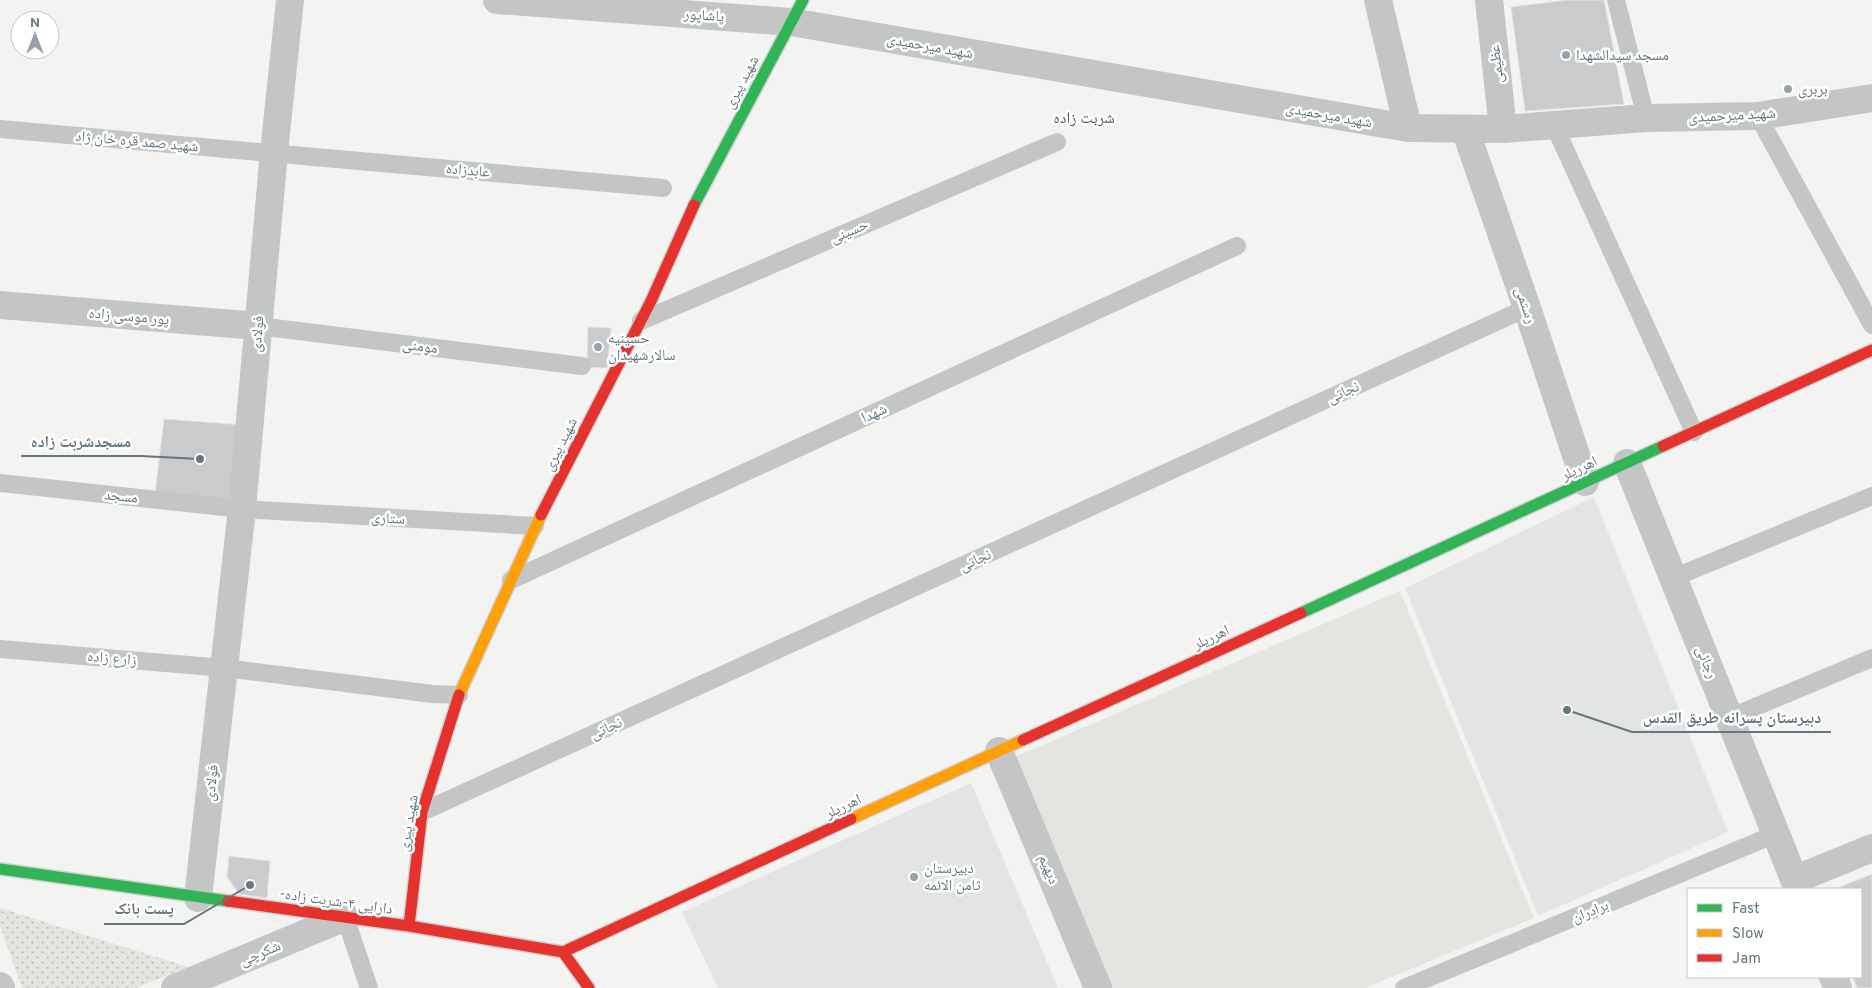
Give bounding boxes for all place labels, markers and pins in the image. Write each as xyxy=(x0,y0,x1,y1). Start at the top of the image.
place label: مسجد سیدالشهدا xyxy=(1576,47,1669,66)
marker: مسجد سیدالشهدا xyxy=(1560,49,1572,61)
place label: بربری xyxy=(1798,81,1828,100)
marker: بربری xyxy=(1782,83,1794,95)
place label: حسینیه سالارشهیدان xyxy=(608,330,676,366)
marker: حسینیه سالارشهیدان xyxy=(592,341,604,353)
callout: مسجدشربت زاده xyxy=(21,425,141,456)
callout: دبیرستان پسرانه طریق القدس xyxy=(1632,701,1831,732)
place label: دبیرستان ثامن الائمه xyxy=(924,860,981,896)
marker: دبیرستان ثامن الائمه xyxy=(908,871,920,883)
callout: پست بانک xyxy=(104,893,184,924)

